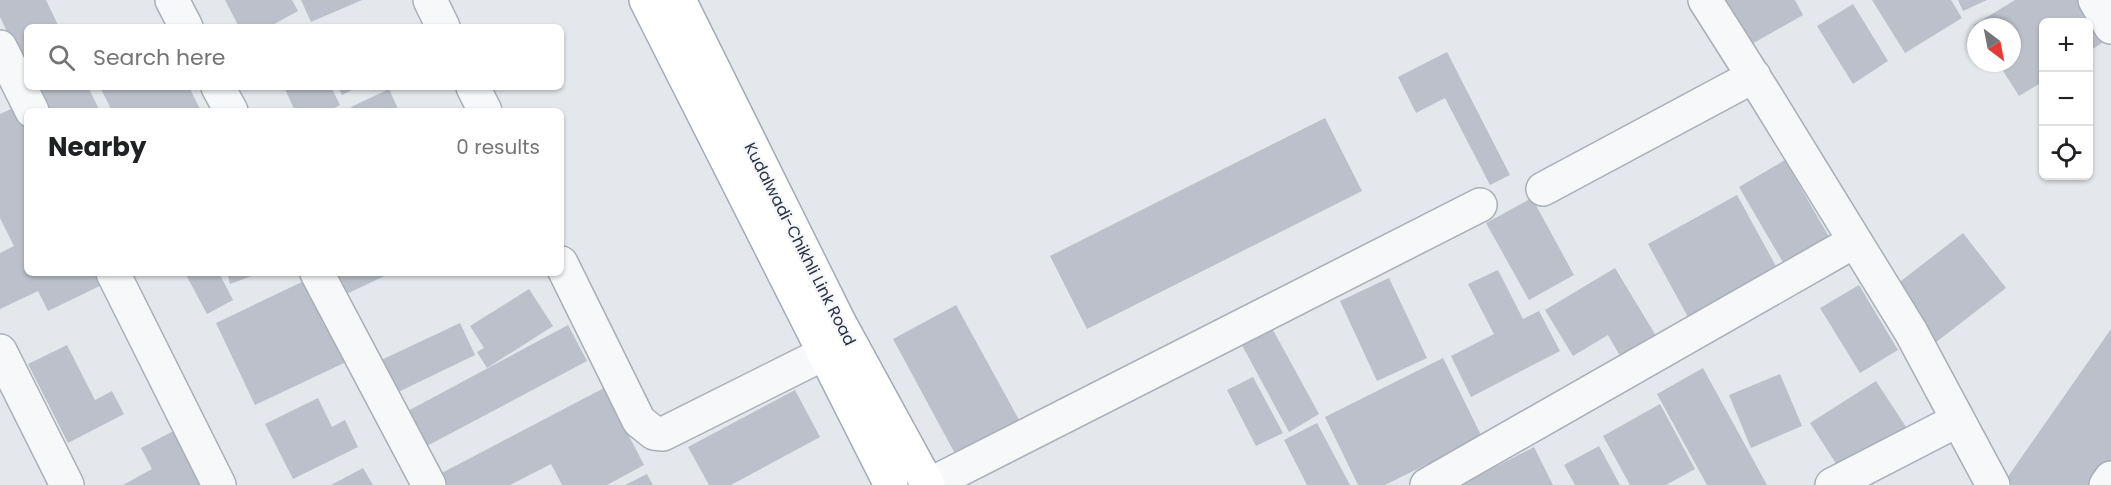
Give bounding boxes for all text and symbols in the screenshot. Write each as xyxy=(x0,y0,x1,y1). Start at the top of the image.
north arrow xyxy=(1967,18,2021,72)
map controls xyxy=(2039,18,2093,180)
button: + xyxy=(2039,18,2093,72)
search box xyxy=(24,24,564,90)
icon: search xyxy=(45,41,78,74)
text: Search here xyxy=(93,42,226,73)
button: − xyxy=(2039,72,2093,126)
button: locate xyxy=(2039,126,2093,180)
text: Nearby xyxy=(48,129,146,165)
text: 0 results xyxy=(456,133,540,161)
street label: Kudalwadi-Chikhli Link Road xyxy=(739,138,861,350)

